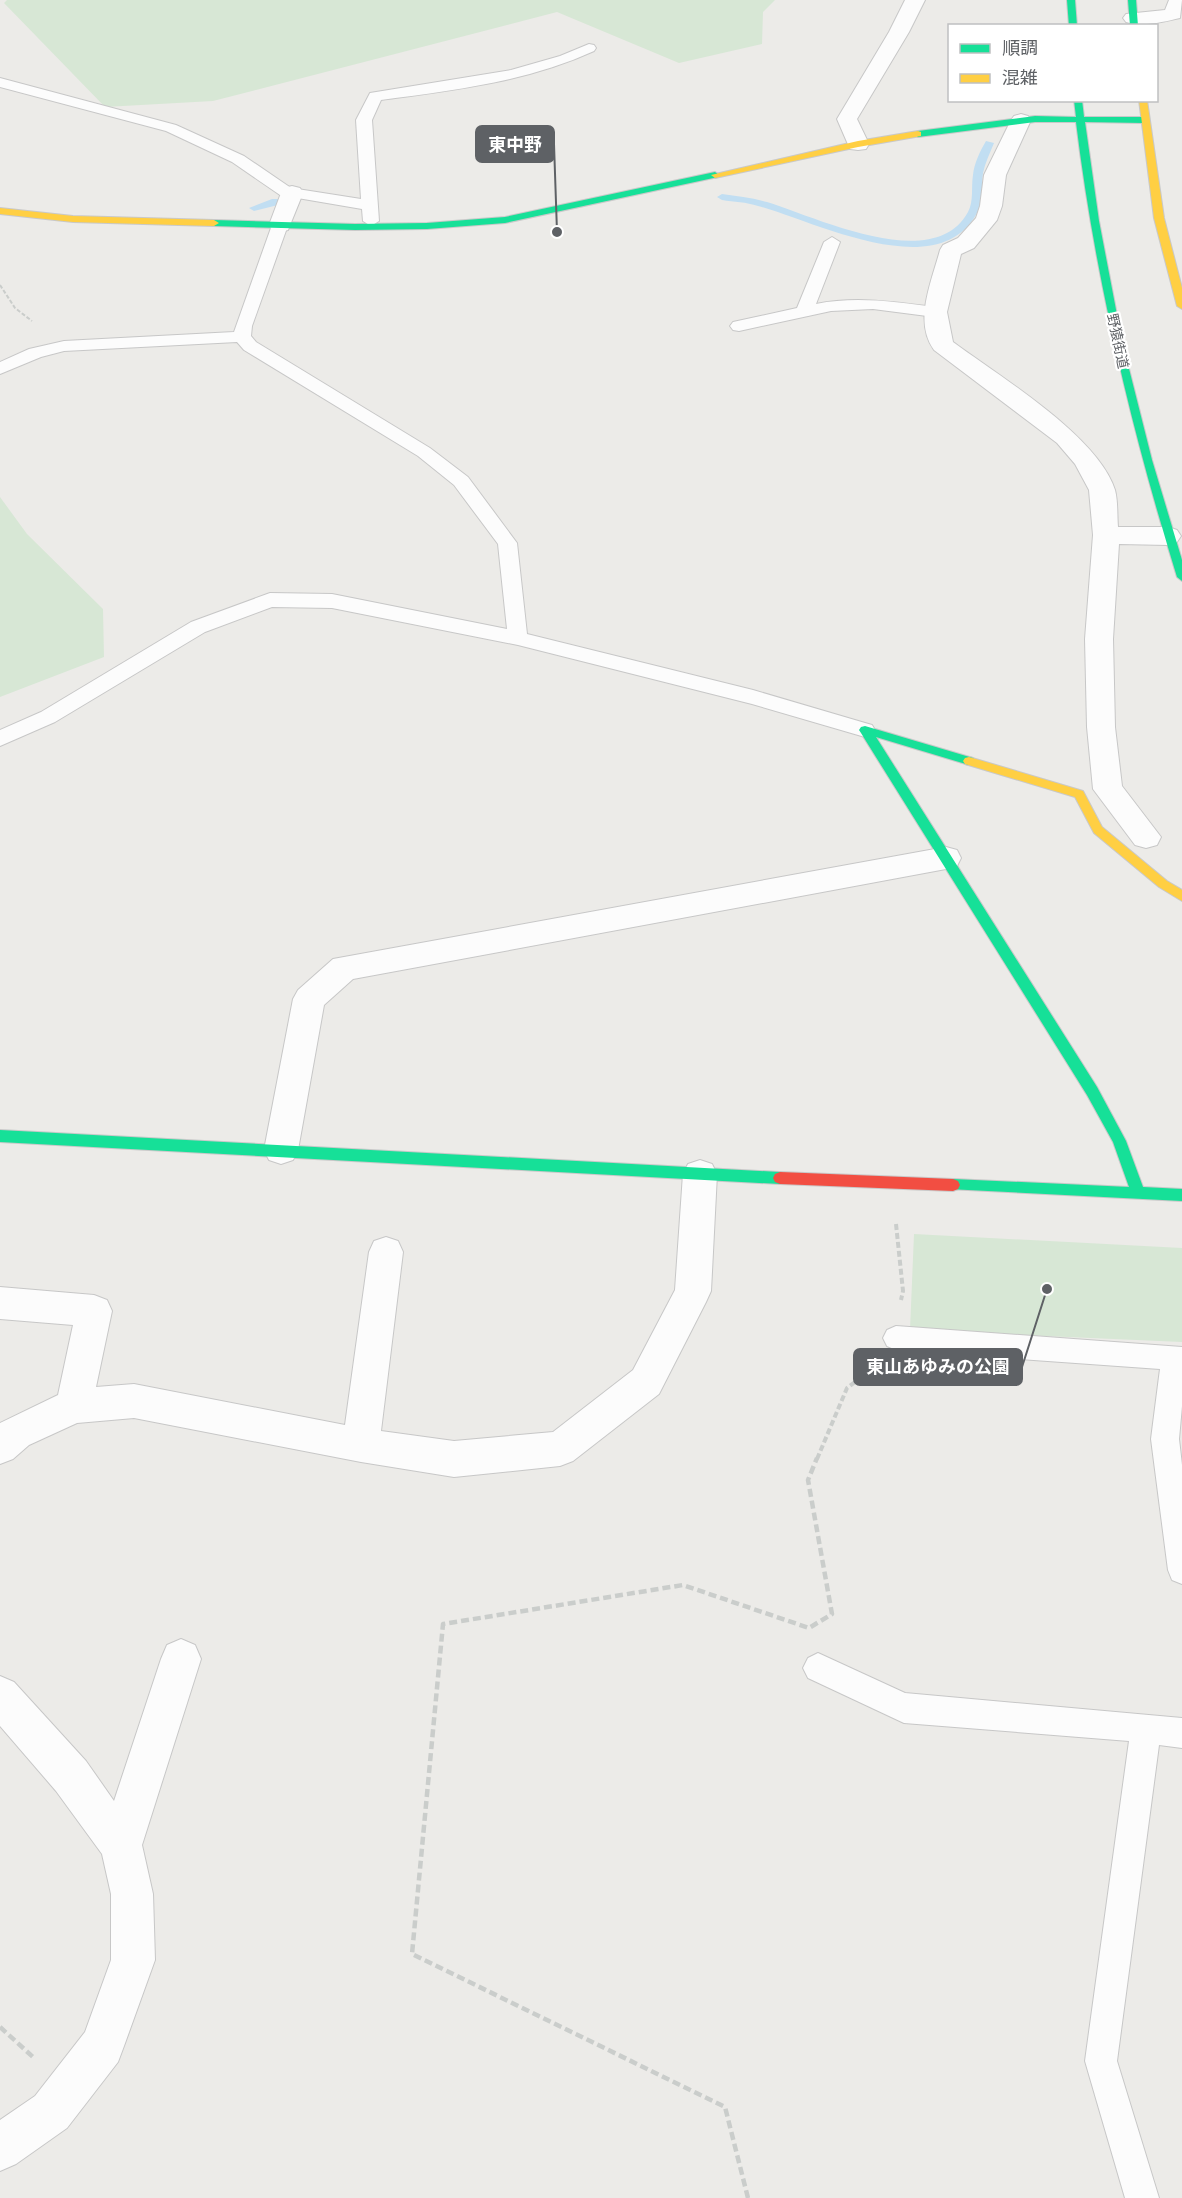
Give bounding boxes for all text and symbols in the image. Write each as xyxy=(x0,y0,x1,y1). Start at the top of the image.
legend xyxy=(948,24,1158,102)
text: 順調 xyxy=(1002,37,1038,58)
text: 混雑 xyxy=(1002,67,1038,88)
callout: 東中野 xyxy=(476,126,554,162)
text: 東中野 xyxy=(488,134,542,155)
street label: 野猿街道 xyxy=(1104,312,1132,370)
callout: 東山あゆみの公園 xyxy=(854,1349,1022,1385)
text: 東山あゆみの公園 xyxy=(866,1356,1010,1377)

